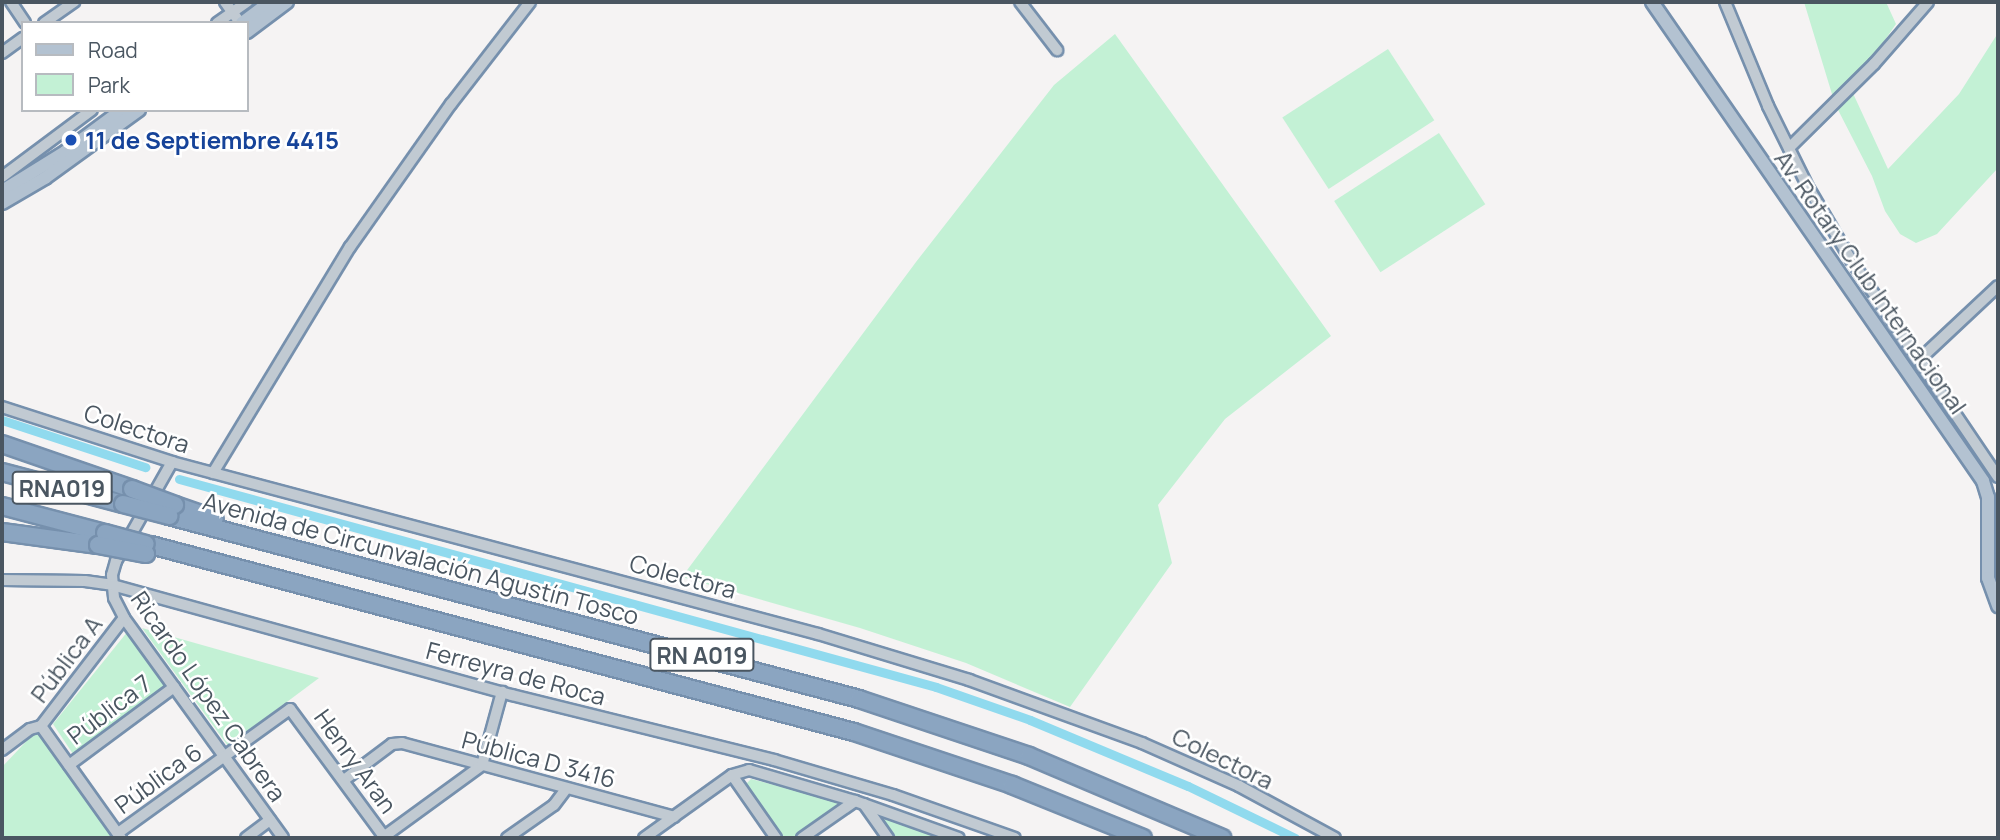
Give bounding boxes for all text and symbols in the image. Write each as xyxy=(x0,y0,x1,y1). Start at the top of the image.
legend xyxy=(21,21,248,112)
text: Road xyxy=(88,36,138,64)
text: Park xyxy=(88,71,130,99)
place label: 11 de Septiembre 4415 xyxy=(85,126,339,154)
marker: 11 de Septiembre 4415 xyxy=(63,132,79,148)
street label: Av. Rotary Club Internacional xyxy=(1769,145,1973,419)
street label: Colectora xyxy=(81,397,193,459)
road number: RNA019 xyxy=(11,468,113,508)
street label: Avenida de Circunvalación Agustín Tosco xyxy=(200,486,642,630)
street label: Colectora xyxy=(627,548,739,604)
street label: Ricardo López Cabrera xyxy=(126,585,292,807)
street label: Pública A xyxy=(24,610,108,708)
street label: Ferreyra de Roca xyxy=(423,635,609,711)
road number: RN A019 xyxy=(648,636,756,674)
street label: Pública 7 xyxy=(61,668,157,750)
street label: Henry Aran xyxy=(309,703,403,819)
street label: Colectora xyxy=(1168,721,1278,795)
street label: Pública D 3416 xyxy=(459,725,619,793)
street label: Pública 6 xyxy=(109,737,207,819)

